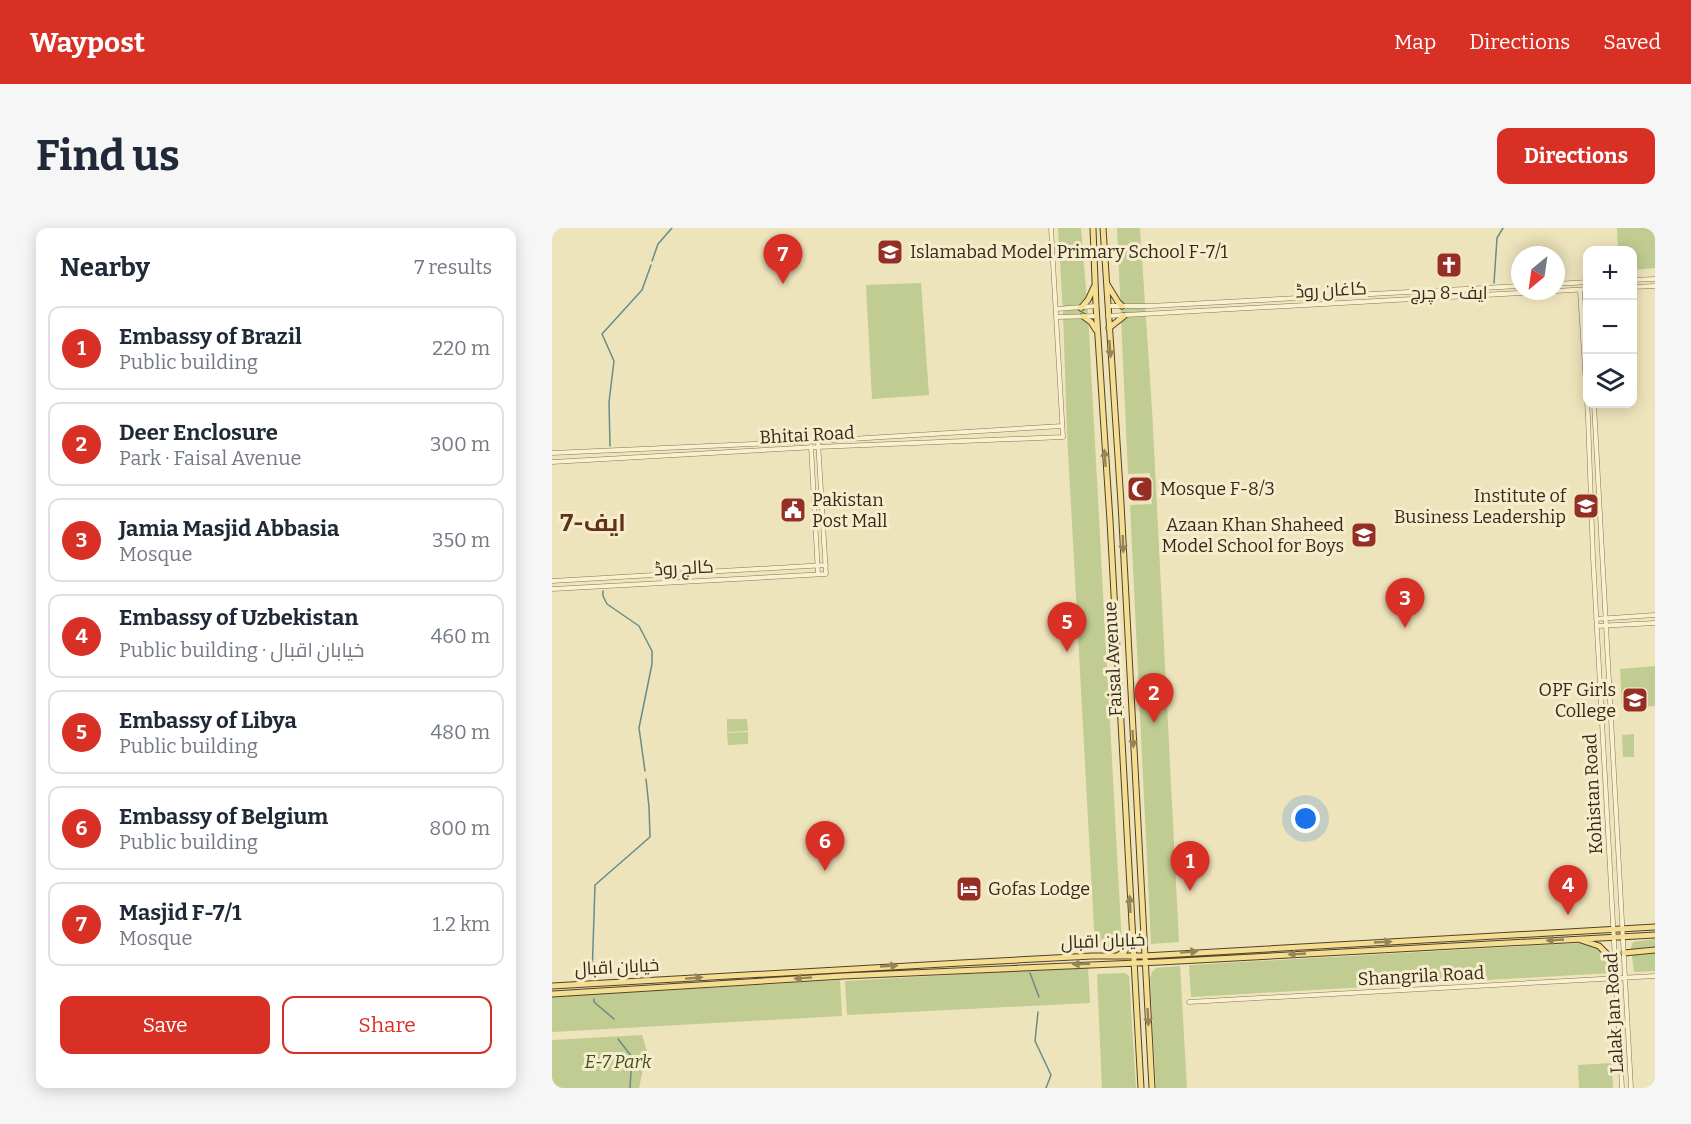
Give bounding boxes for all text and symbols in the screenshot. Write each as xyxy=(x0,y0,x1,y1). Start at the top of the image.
text: Waypost xyxy=(30,26,145,59)
text: Map xyxy=(1394,29,1436,55)
text: Directions xyxy=(1469,29,1570,55)
text: Saved xyxy=(1603,29,1661,55)
button: Directions xyxy=(1497,128,1655,184)
text: Find us xyxy=(36,131,180,181)
pin: 7 xyxy=(764,235,802,284)
school or university icon: Islamabad Model Primary School F-7/1 xyxy=(875,237,905,267)
place label: Islamabad Model Primary School F-7/1 xyxy=(910,241,1229,263)
north arrow xyxy=(1511,246,1565,300)
map controls xyxy=(1583,246,1637,408)
button: + xyxy=(1583,246,1637,300)
church icon: ایف-8 چرچ xyxy=(1434,250,1464,280)
text: Nearby xyxy=(60,252,150,283)
text: 7 results xyxy=(414,255,492,279)
street label: کاغان روڈ xyxy=(1295,277,1367,303)
place label: ایف-8 چرچ xyxy=(1410,282,1488,305)
button: − xyxy=(1583,300,1637,354)
text: Embassy of Brazil xyxy=(119,323,302,350)
text: 1 xyxy=(77,336,86,360)
text: 220 m xyxy=(432,336,490,360)
one-way arrow xyxy=(1106,340,1115,359)
text: Public building xyxy=(119,350,258,374)
button: layers xyxy=(1583,354,1637,408)
text: Deer Enclosure xyxy=(119,419,278,446)
street label: Bhitai Road xyxy=(759,422,856,448)
text: 2 xyxy=(76,432,87,456)
text: 300 m xyxy=(430,432,490,456)
text: Park · Faisal Avenue xyxy=(119,446,302,470)
one-way arrow xyxy=(1101,448,1110,467)
mosque icon: Mosque F-8/3 xyxy=(1125,474,1155,504)
place label: Mosque F-8/3 xyxy=(1160,478,1275,500)
place label: Institute of Business Leadership xyxy=(1394,485,1568,528)
place label: Pakistan Post Mall xyxy=(812,489,887,532)
school or university icon: Institute of Business Leadership xyxy=(1571,491,1601,521)
public building icon: Pakistan Post Mall xyxy=(778,495,808,525)
district label: ایف-7 xyxy=(560,509,626,537)
place label: Azaan Khan Shaheed Model School for Boys xyxy=(1161,514,1344,557)
text: Jamia Masjid Abbasia xyxy=(119,515,339,542)
school or university icon: Azaan Khan Shaheed Model School for Boys xyxy=(1349,520,1379,550)
text: 3 xyxy=(76,528,87,552)
text: 350 m xyxy=(432,528,490,552)
one-way arrow xyxy=(1118,534,1127,553)
text: Mosque xyxy=(119,542,192,566)
street label: کالج روڈ xyxy=(654,555,714,582)
pin: 3 xyxy=(1386,578,1424,628)
street label: Faisal Avenue xyxy=(1099,601,1127,717)
pin: 5 xyxy=(1048,602,1086,652)
text: Embassy of Uzbekistan xyxy=(119,604,358,631)
text: 4 xyxy=(75,624,88,648)
text: 460 m xyxy=(431,624,490,648)
text: Public building · خیابان اقبال xyxy=(119,638,364,662)
pin: 2 xyxy=(1134,674,1174,723)
place label: OPF Girls College xyxy=(1538,679,1616,722)
school or university icon: OPF Girls College xyxy=(1620,685,1650,715)
text: Embassy of Libya xyxy=(119,707,297,734)
text: 5 xyxy=(76,720,87,744)
text: 480 m xyxy=(430,720,490,744)
one-way arrow xyxy=(1128,729,1137,748)
street label: Kohistan Road xyxy=(1579,733,1607,855)
text: Public building xyxy=(119,734,258,758)
text: Embassy of Belgium xyxy=(119,803,328,830)
your location xyxy=(1291,804,1320,833)
text: 6 xyxy=(76,816,87,840)
text: 800 m xyxy=(429,816,490,840)
pin: 6 xyxy=(806,822,844,871)
text: Public building xyxy=(119,830,258,854)
pin: 1 xyxy=(1170,842,1210,891)
pin: 4 xyxy=(1548,866,1588,915)
hotel icon: Gofas Lodge xyxy=(954,874,984,904)
place label: Gofas Lodge xyxy=(988,878,1090,900)
one-way arrow xyxy=(1125,894,1134,913)
text: Masjid F-7/1 xyxy=(119,899,242,926)
text: 7 xyxy=(76,912,87,936)
text: 1.2 km xyxy=(432,912,490,936)
text: Mosque xyxy=(119,926,192,950)
street label: خیابان اقبال xyxy=(1060,929,1146,953)
one-way arrow xyxy=(1545,935,1564,944)
one-way arrow xyxy=(1374,937,1393,946)
one-way arrow xyxy=(1179,948,1198,957)
one-way arrow xyxy=(1288,950,1307,959)
street label: Lalak Jan Road xyxy=(1600,952,1628,1074)
street label: خیابان اقبال xyxy=(574,954,660,980)
one-way arrow xyxy=(1072,960,1091,969)
one-way arrow xyxy=(879,962,898,971)
street label: Shangrila Road xyxy=(1357,962,1485,990)
one-way arrow xyxy=(685,973,704,982)
one-way arrow xyxy=(793,974,812,983)
button: Save xyxy=(60,996,270,1054)
button: Share xyxy=(282,996,492,1054)
one-way arrow xyxy=(1143,1008,1152,1027)
park label: E-7 Park xyxy=(584,1051,652,1073)

